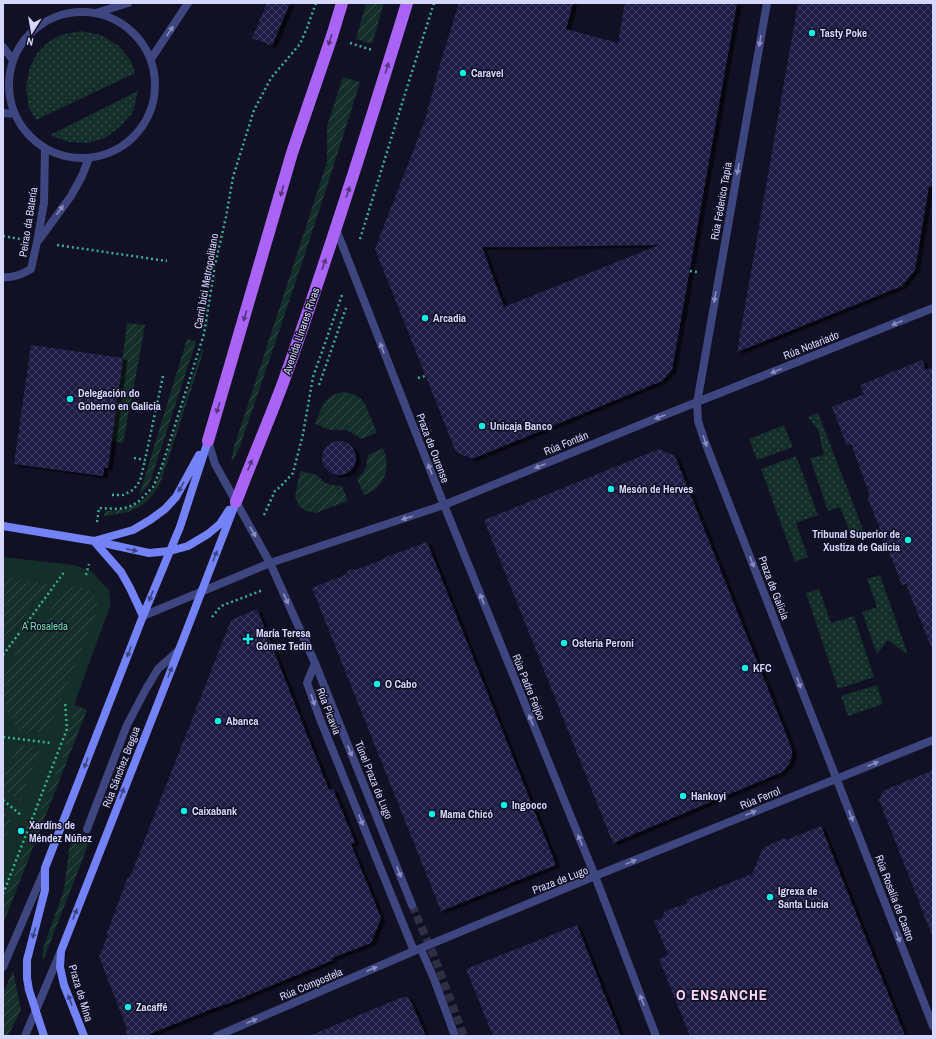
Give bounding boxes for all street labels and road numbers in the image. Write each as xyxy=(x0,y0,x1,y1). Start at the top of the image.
street label: Rúa Federico Tapia xyxy=(707,161,735,241)
street label: Peirao da Batería xyxy=(16,186,40,258)
street label: Carril bici Metropolitano xyxy=(191,232,221,330)
street label: Avenida Linares Rivas xyxy=(279,285,323,377)
street label: Rúa Notariado xyxy=(781,328,841,362)
street label: Praza de Ourense xyxy=(413,411,453,485)
street label: Rúa Fontán xyxy=(542,428,590,458)
street label: Praza de Galicia xyxy=(755,554,793,622)
street label: Rúa Padre Feijoo xyxy=(509,652,549,722)
street label: Rúa Picavia xyxy=(314,686,344,736)
street label: Rúa Sánchez Bregua xyxy=(99,724,143,810)
street label: Túnel Praza de Lugo xyxy=(352,739,396,821)
street label: Rúa Ferrol xyxy=(738,784,782,812)
street label: Rúa Rosalía de Castro xyxy=(872,853,918,943)
street label: Praza de Lugo xyxy=(530,863,590,897)
street label: Praza de Mina xyxy=(66,963,96,1023)
street label: Rúa Compostela xyxy=(277,964,345,1004)

